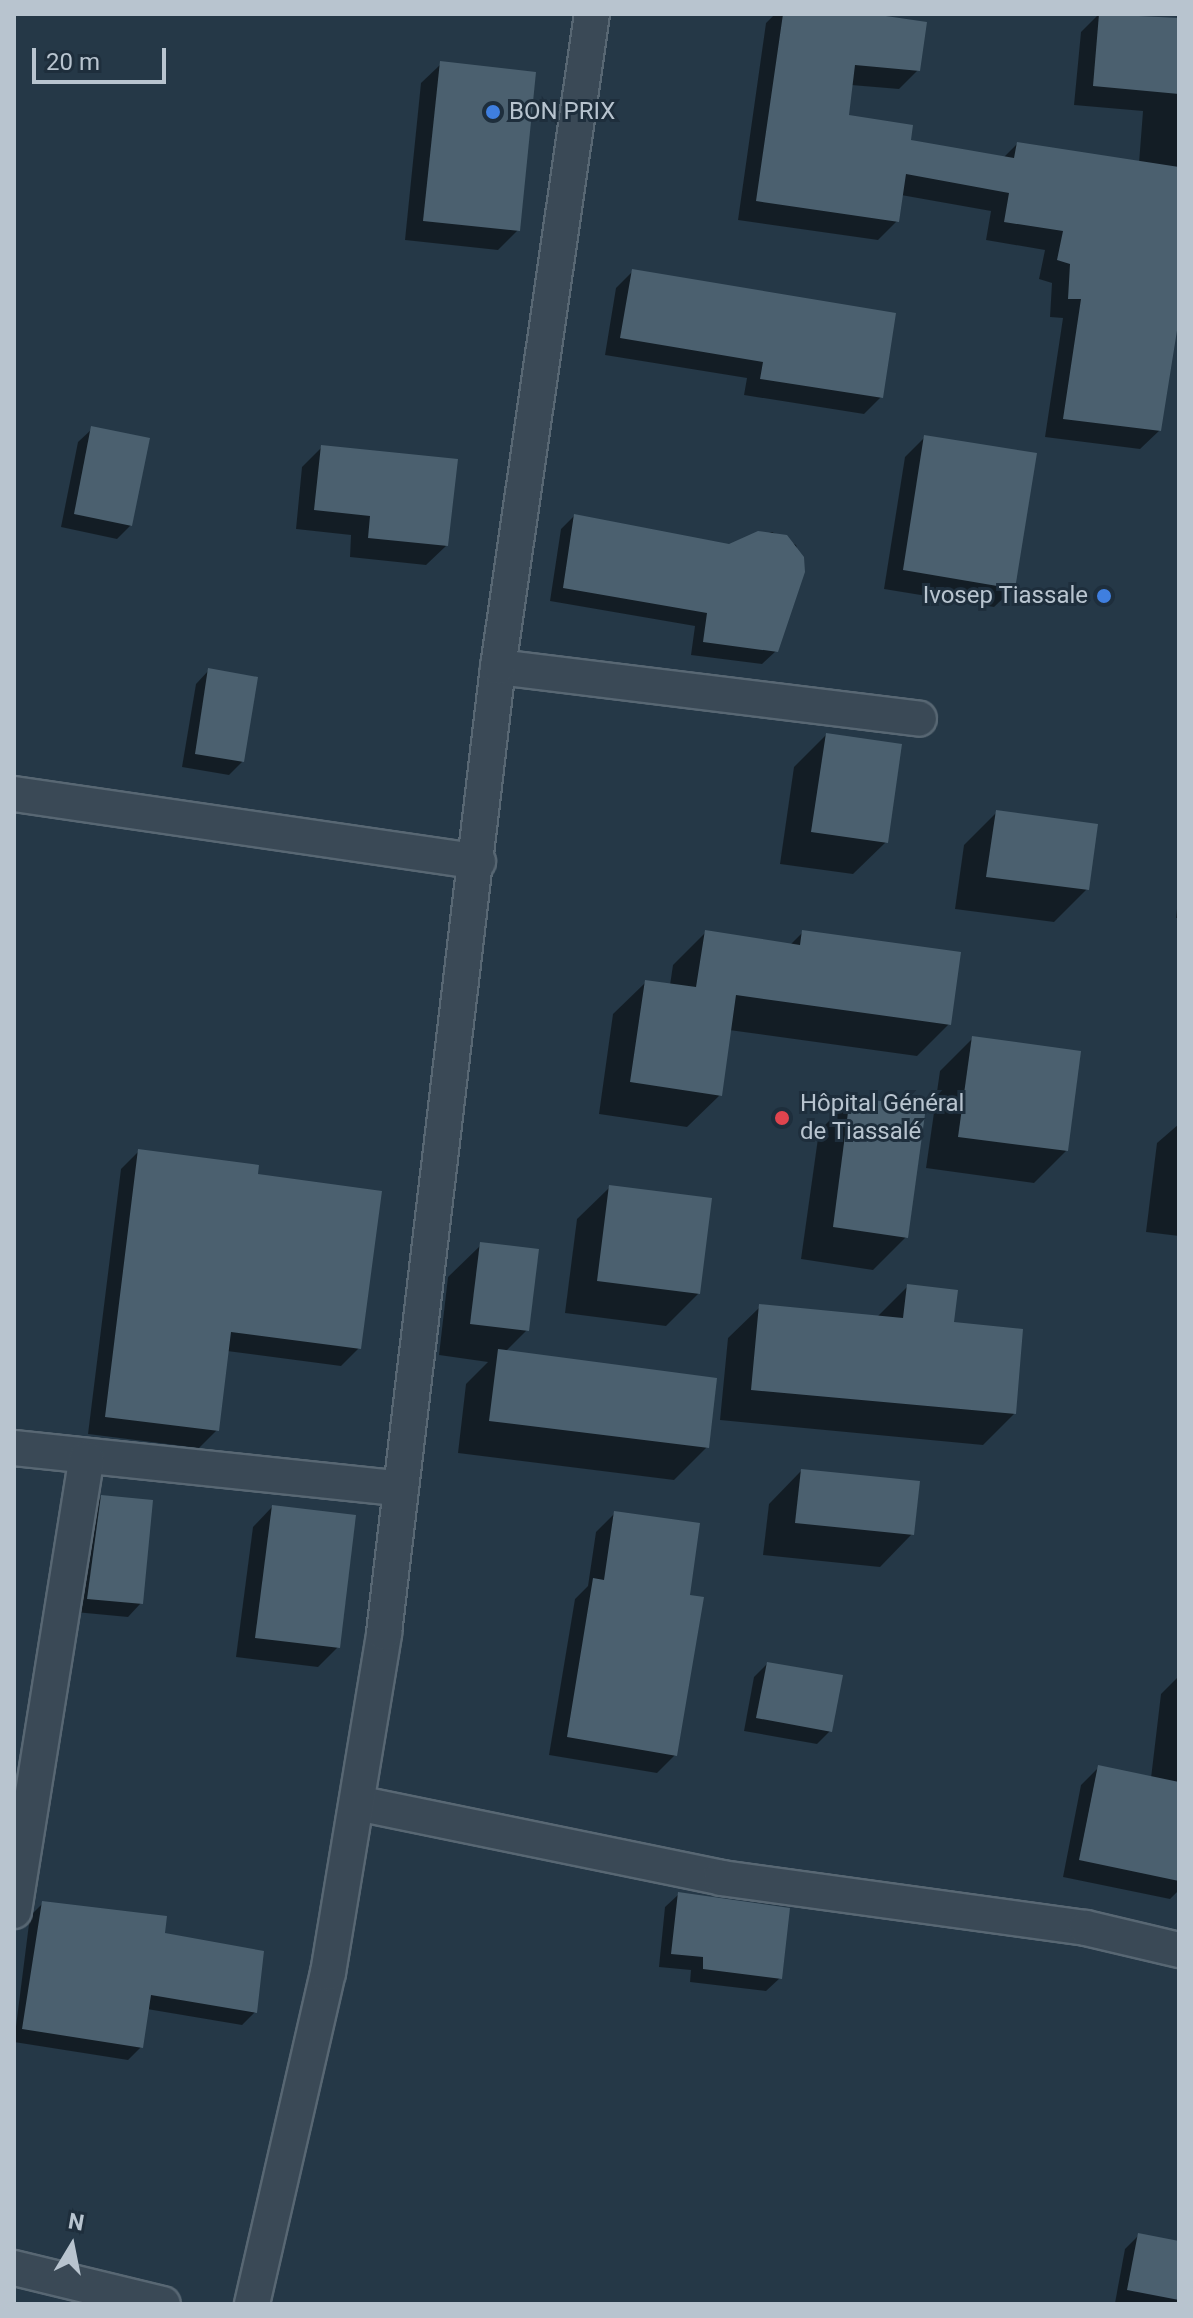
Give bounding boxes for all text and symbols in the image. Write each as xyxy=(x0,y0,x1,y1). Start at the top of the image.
scale bar xyxy=(36,32,170,82)
text: 20 m xyxy=(46,48,100,76)
place label: BON PRIX xyxy=(509,98,615,126)
marker: BON PRIX xyxy=(484,103,502,121)
place label: Ivosep Tiassale xyxy=(922,582,1088,610)
marker: Ivosep Tiassale xyxy=(1095,587,1113,605)
place label: Hôpital Général de Tiassalé xyxy=(800,1090,964,1146)
marker: Hôpital Général de Tiassalé xyxy=(771,1107,793,1129)
north arrow xyxy=(32,2206,112,2286)
text: N xyxy=(66,2208,86,2236)

